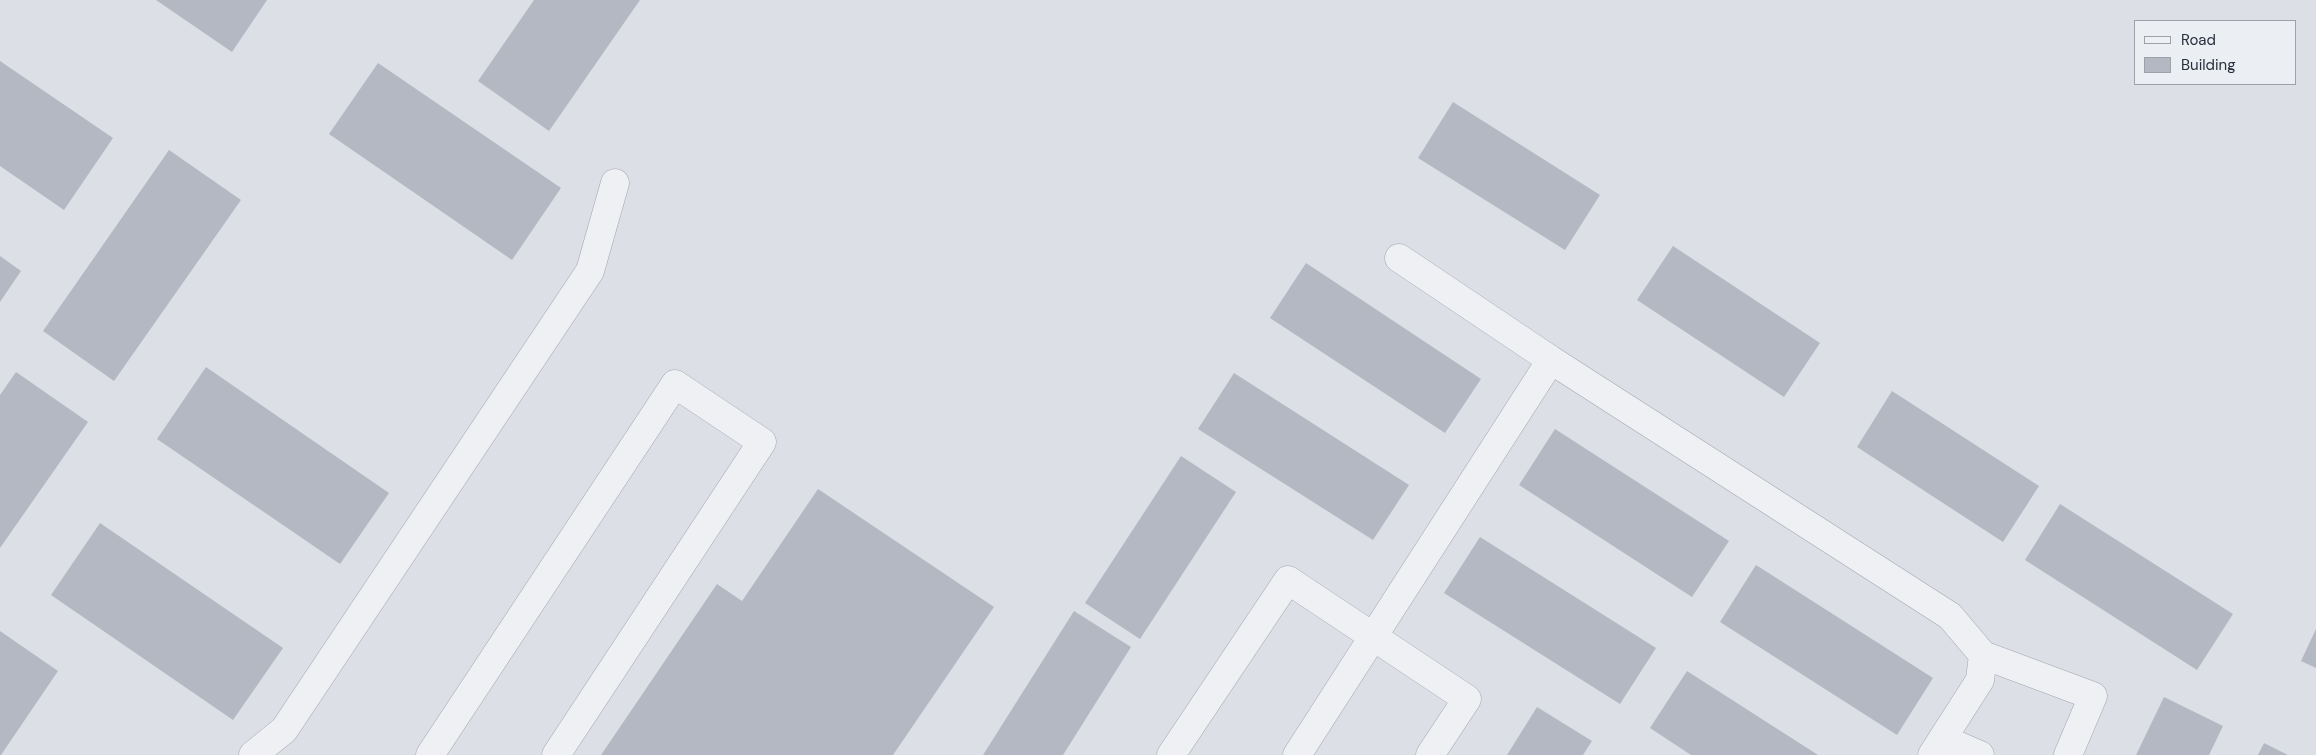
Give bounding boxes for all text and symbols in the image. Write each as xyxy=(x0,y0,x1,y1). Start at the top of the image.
legend xyxy=(2134,20,2296,85)
text: Road xyxy=(2181,30,2216,50)
text: Building xyxy=(2181,55,2236,75)

